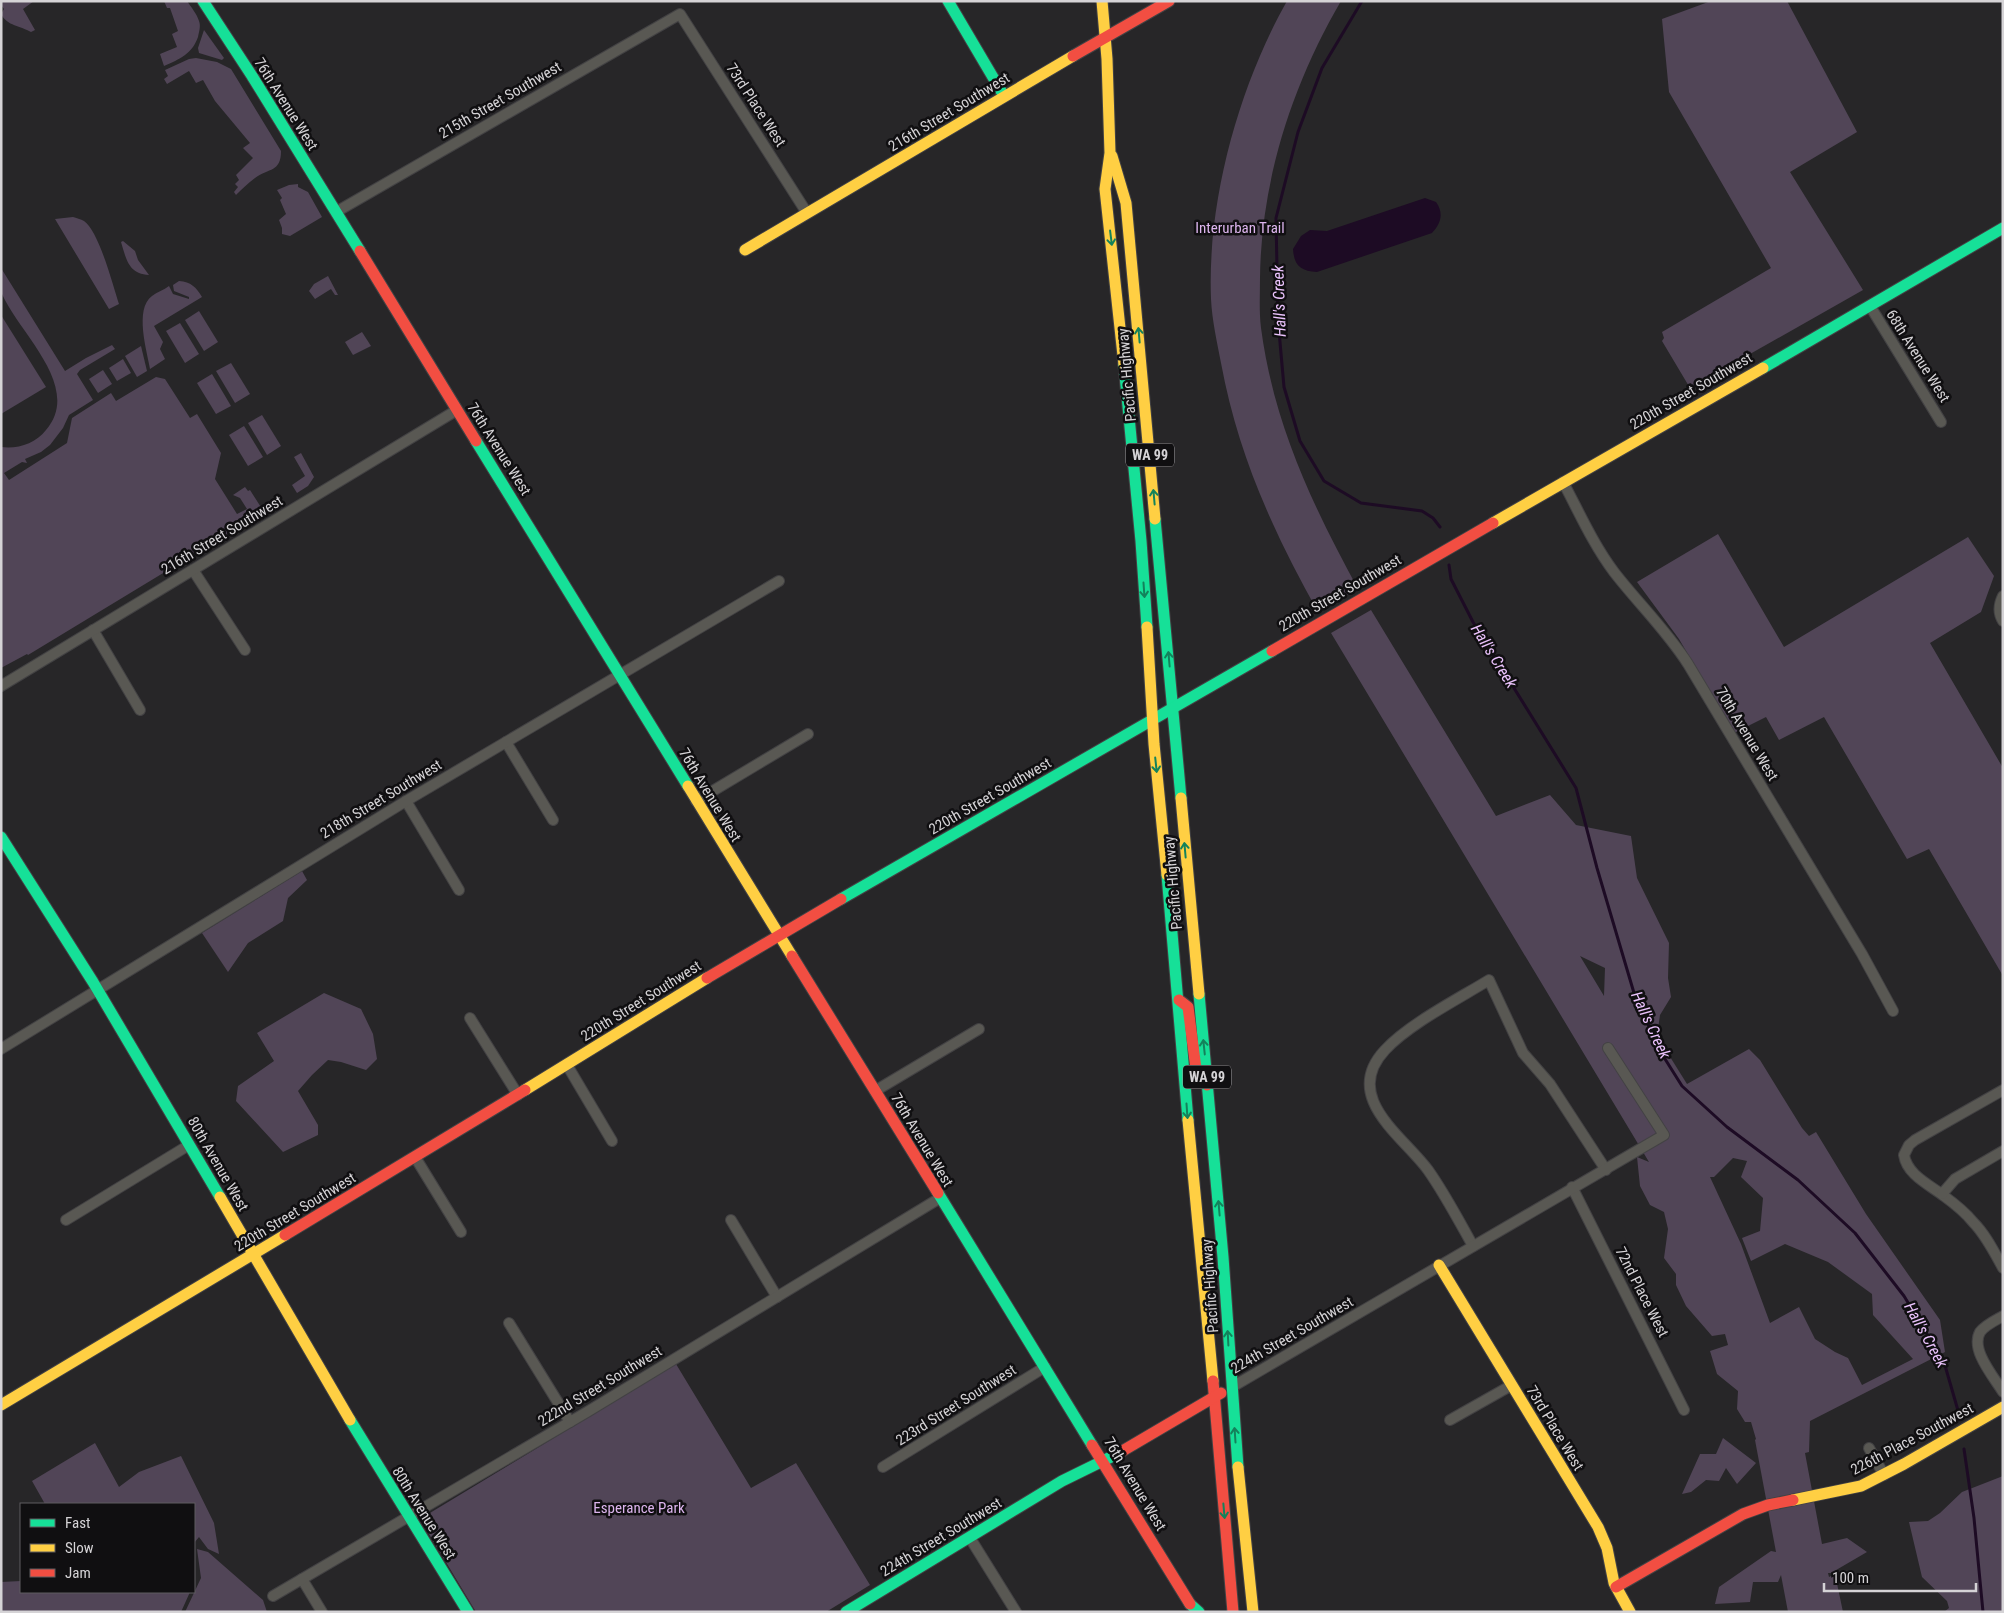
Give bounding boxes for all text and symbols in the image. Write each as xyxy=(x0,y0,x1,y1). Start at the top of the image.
street label: 76th Avenue West xyxy=(250,54,322,154)
street label: 215th Street Southwest xyxy=(436,58,564,142)
street label: 73rd Place West xyxy=(722,60,790,150)
street label: 216th Street Southwest xyxy=(885,69,1013,155)
park label: Interurban Trail xyxy=(1195,219,1285,237)
one-way arrow xyxy=(1106,230,1116,246)
water label: Hall's Creek xyxy=(1268,264,1290,337)
street label: 68th Avenue West xyxy=(1882,306,1954,406)
street label: Pacific Highway xyxy=(1114,327,1140,423)
one-way arrow xyxy=(1134,327,1143,343)
street label: 220th Street Southwest xyxy=(1627,349,1755,433)
street label: 76th Avenue West xyxy=(463,399,535,499)
road number: WA 99 xyxy=(1126,444,1174,466)
one-way arrow xyxy=(1149,489,1159,505)
street label: 216th Street Southwest xyxy=(158,492,286,578)
street label: 220th Street Southwest xyxy=(1276,551,1404,635)
one-way arrow xyxy=(1140,582,1149,598)
water label: Hall's Creek xyxy=(1467,620,1522,692)
one-way arrow xyxy=(1164,651,1174,667)
street label: 70th Avenue West xyxy=(1712,684,1782,784)
street label: 76th Avenue West xyxy=(675,745,745,845)
street label: 220th Street Southwest xyxy=(926,754,1054,838)
street label: 218th Street Southwest xyxy=(317,756,445,842)
one-way arrow xyxy=(1151,757,1161,773)
street label: Pacific Highway xyxy=(1160,835,1186,931)
one-way arrow xyxy=(1180,842,1190,858)
street label: 220th Street Southwest xyxy=(578,957,704,1045)
water label: Hall's Creek xyxy=(1627,988,1675,1063)
one-way arrow xyxy=(1199,1039,1209,1055)
road number: WA 99 xyxy=(1183,1066,1231,1088)
street label: 76th Avenue West xyxy=(887,1090,957,1190)
one-way arrow xyxy=(1183,1103,1192,1119)
street label: 80th Avenue West xyxy=(184,1114,252,1214)
street label: 220th Street Southwest xyxy=(231,1169,359,1255)
one-way arrow xyxy=(1214,1201,1224,1217)
street label: Pacific Highway xyxy=(1198,1238,1222,1334)
street label: 72nd Place West xyxy=(1612,1244,1672,1340)
street label: 224th Street Southwest xyxy=(1228,1293,1356,1377)
water label: Hall's Creek xyxy=(1900,1299,1952,1372)
one-way arrow xyxy=(1224,1331,1233,1347)
street label: 222nd Street Southwest xyxy=(535,1342,665,1430)
street label: 223rd Street Southwest xyxy=(893,1361,1019,1449)
street label: 73rd Place West xyxy=(1523,1382,1587,1474)
street label: 226th Place Southwest xyxy=(1848,1399,1976,1479)
one-way arrow xyxy=(1231,1428,1240,1444)
street label: 76th Avenue West xyxy=(1100,1434,1170,1534)
street label: 80th Avenue West xyxy=(388,1463,460,1563)
street label: 224th Street Southwest xyxy=(877,1494,1005,1580)
park label: Esperance Park xyxy=(593,1499,685,1517)
legend xyxy=(20,1503,195,1593)
one-way arrow xyxy=(1220,1503,1229,1519)
text: Fast xyxy=(65,1514,90,1532)
text: Slow xyxy=(65,1539,94,1557)
scale bar xyxy=(1824,1560,1976,1592)
text: Jam xyxy=(65,1564,91,1582)
text: 100 m xyxy=(1832,1569,1869,1587)

